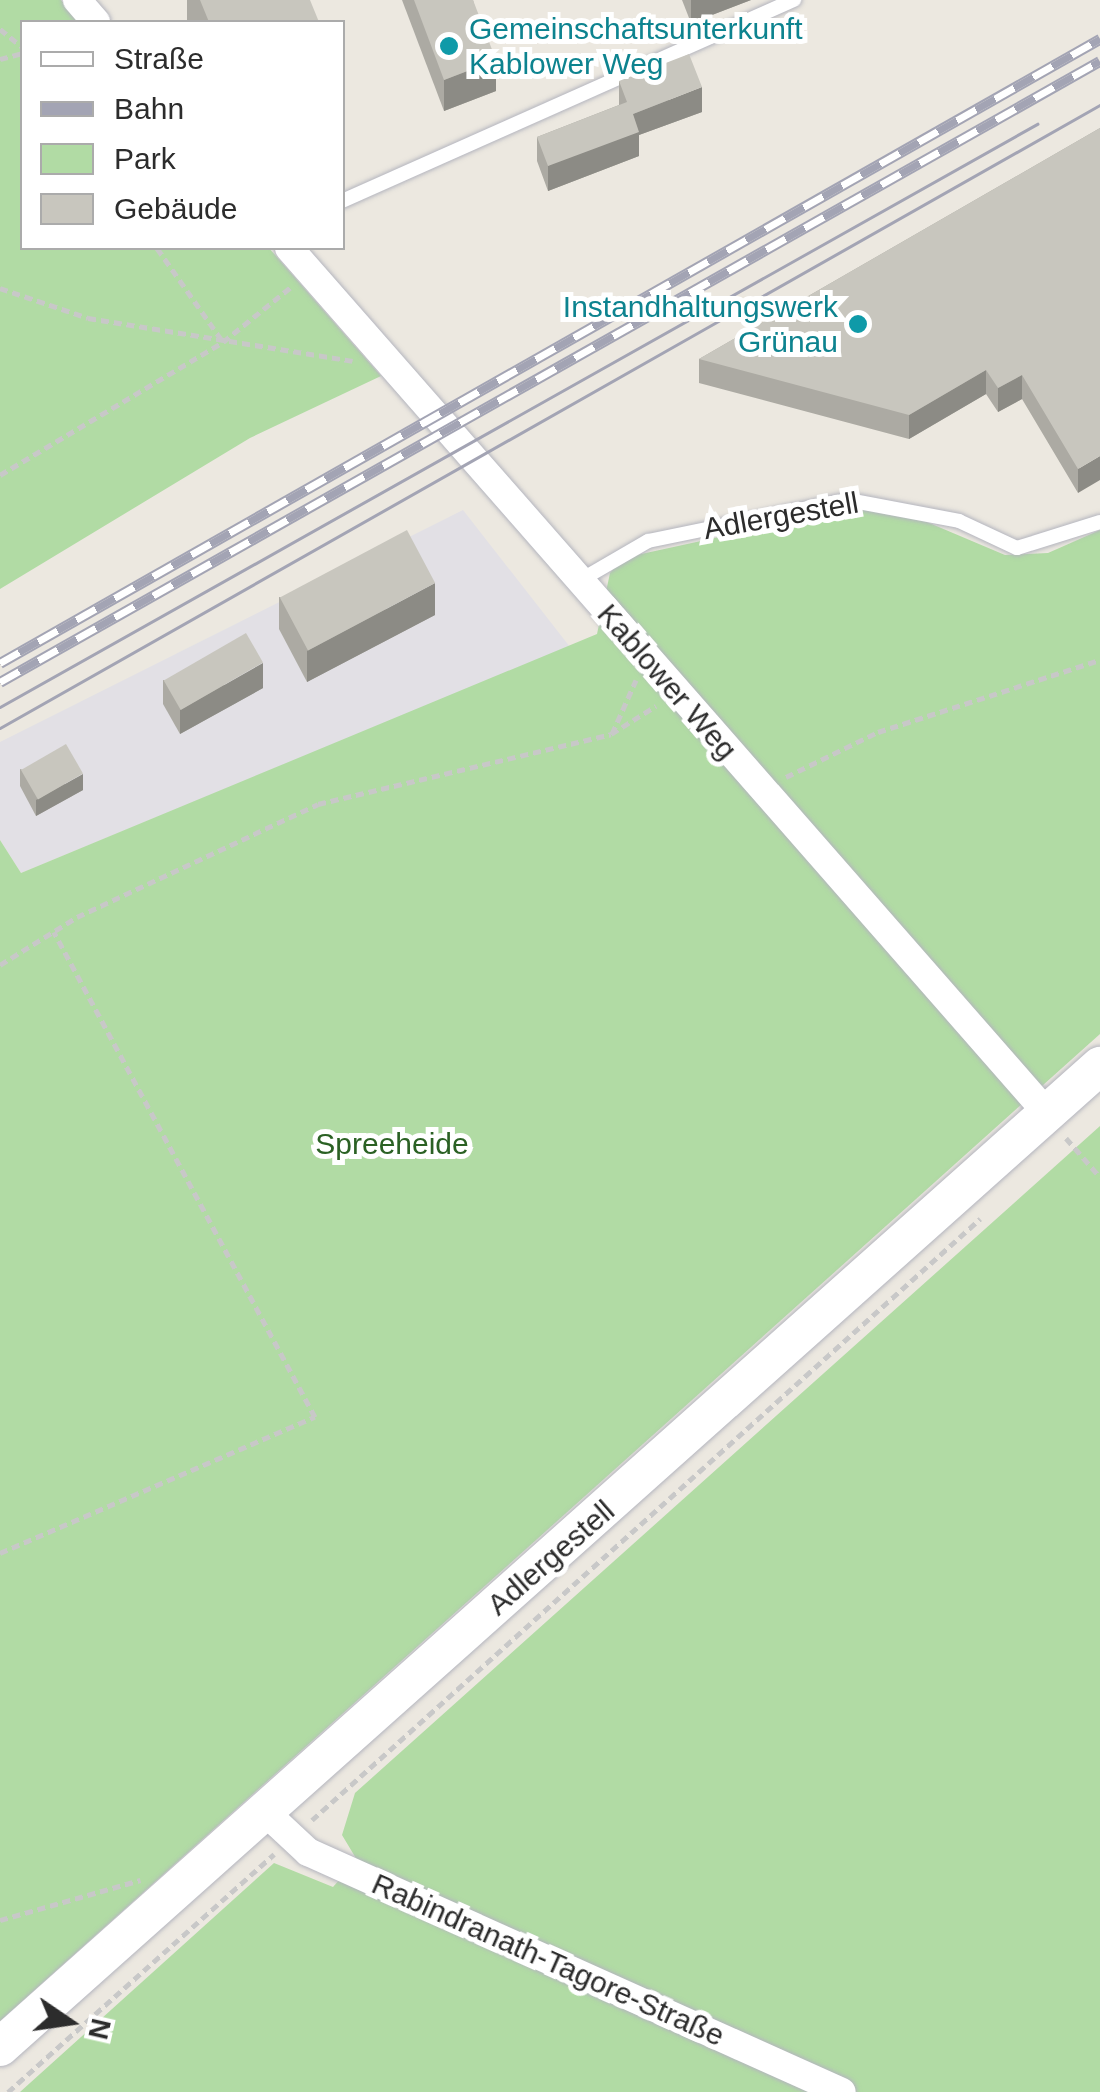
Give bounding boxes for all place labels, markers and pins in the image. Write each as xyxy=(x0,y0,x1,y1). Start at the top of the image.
place label: Gemeinschaftsunterkunft Kablower Weg xyxy=(469,11,803,82)
marker: Gemeinschaftsunterkunft Kablower Weg xyxy=(438,35,460,57)
place label: Instandhaltungswerk Grünau xyxy=(563,289,838,360)
marker: Instandhaltungswerk Grünau xyxy=(847,313,869,335)

